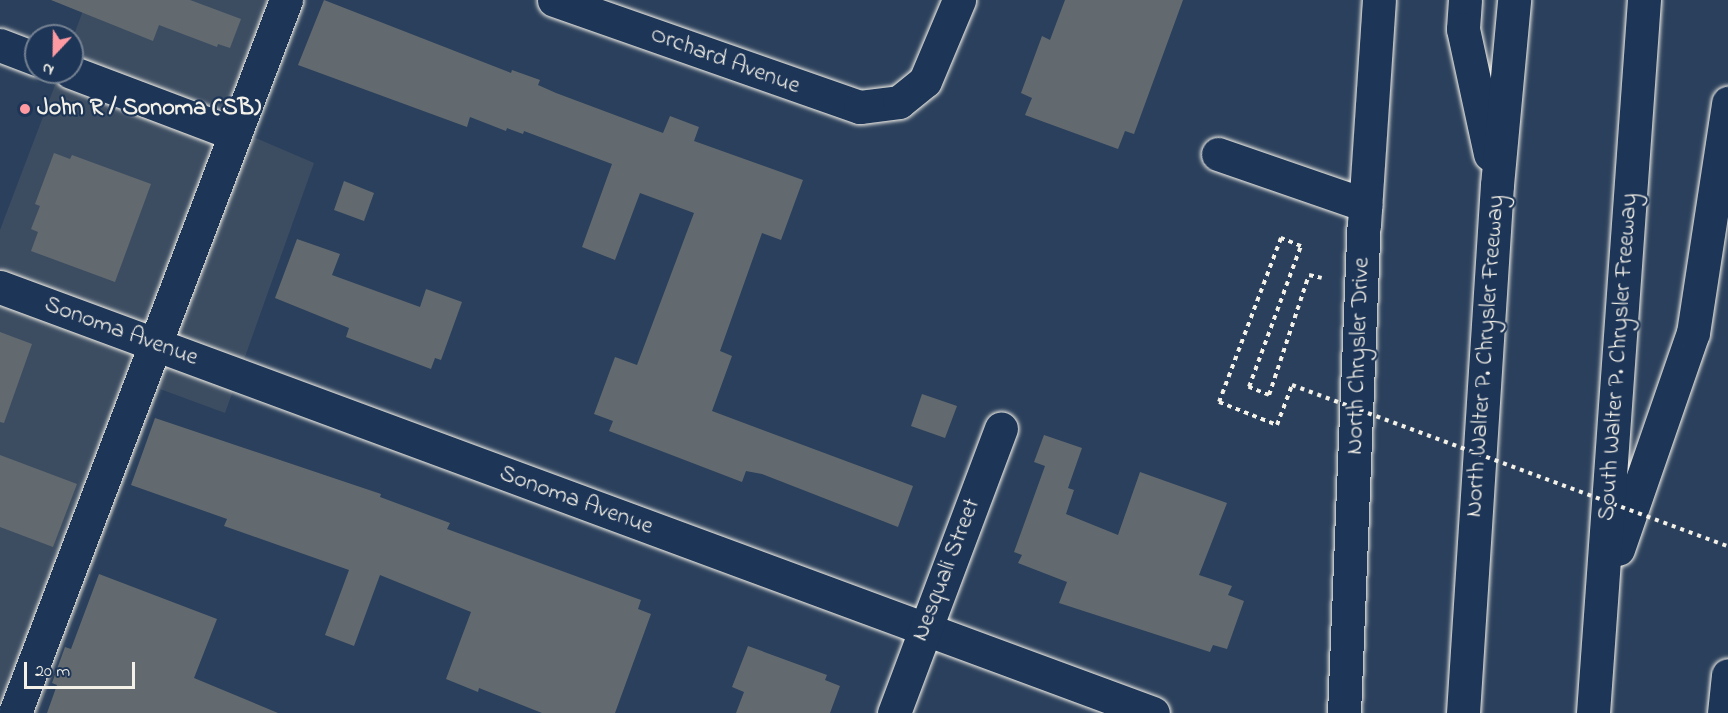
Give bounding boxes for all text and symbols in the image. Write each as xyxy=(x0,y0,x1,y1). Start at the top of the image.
street label: Orchard Avenue xyxy=(646,21,804,101)
north arrow xyxy=(24,24,84,84)
text: N xyxy=(38,56,58,82)
place label: John R / Sonoma (SB) xyxy=(37,95,261,123)
marker: John R / Sonoma (SB) xyxy=(18,102,32,116)
street label: South Walter P. Chrysler Freeway xyxy=(1593,192,1645,522)
street label: North Walter P. Chrysler Freeway xyxy=(1460,194,1512,518)
street label: North Chrysler Drive xyxy=(1341,257,1377,455)
street label: Sonoma Avenue xyxy=(40,291,202,373)
street label: Sonoma Avenue xyxy=(495,460,657,542)
street label: Nesquali Street xyxy=(907,495,987,645)
scale bar xyxy=(27,650,138,688)
text: 20 m xyxy=(35,659,70,685)

